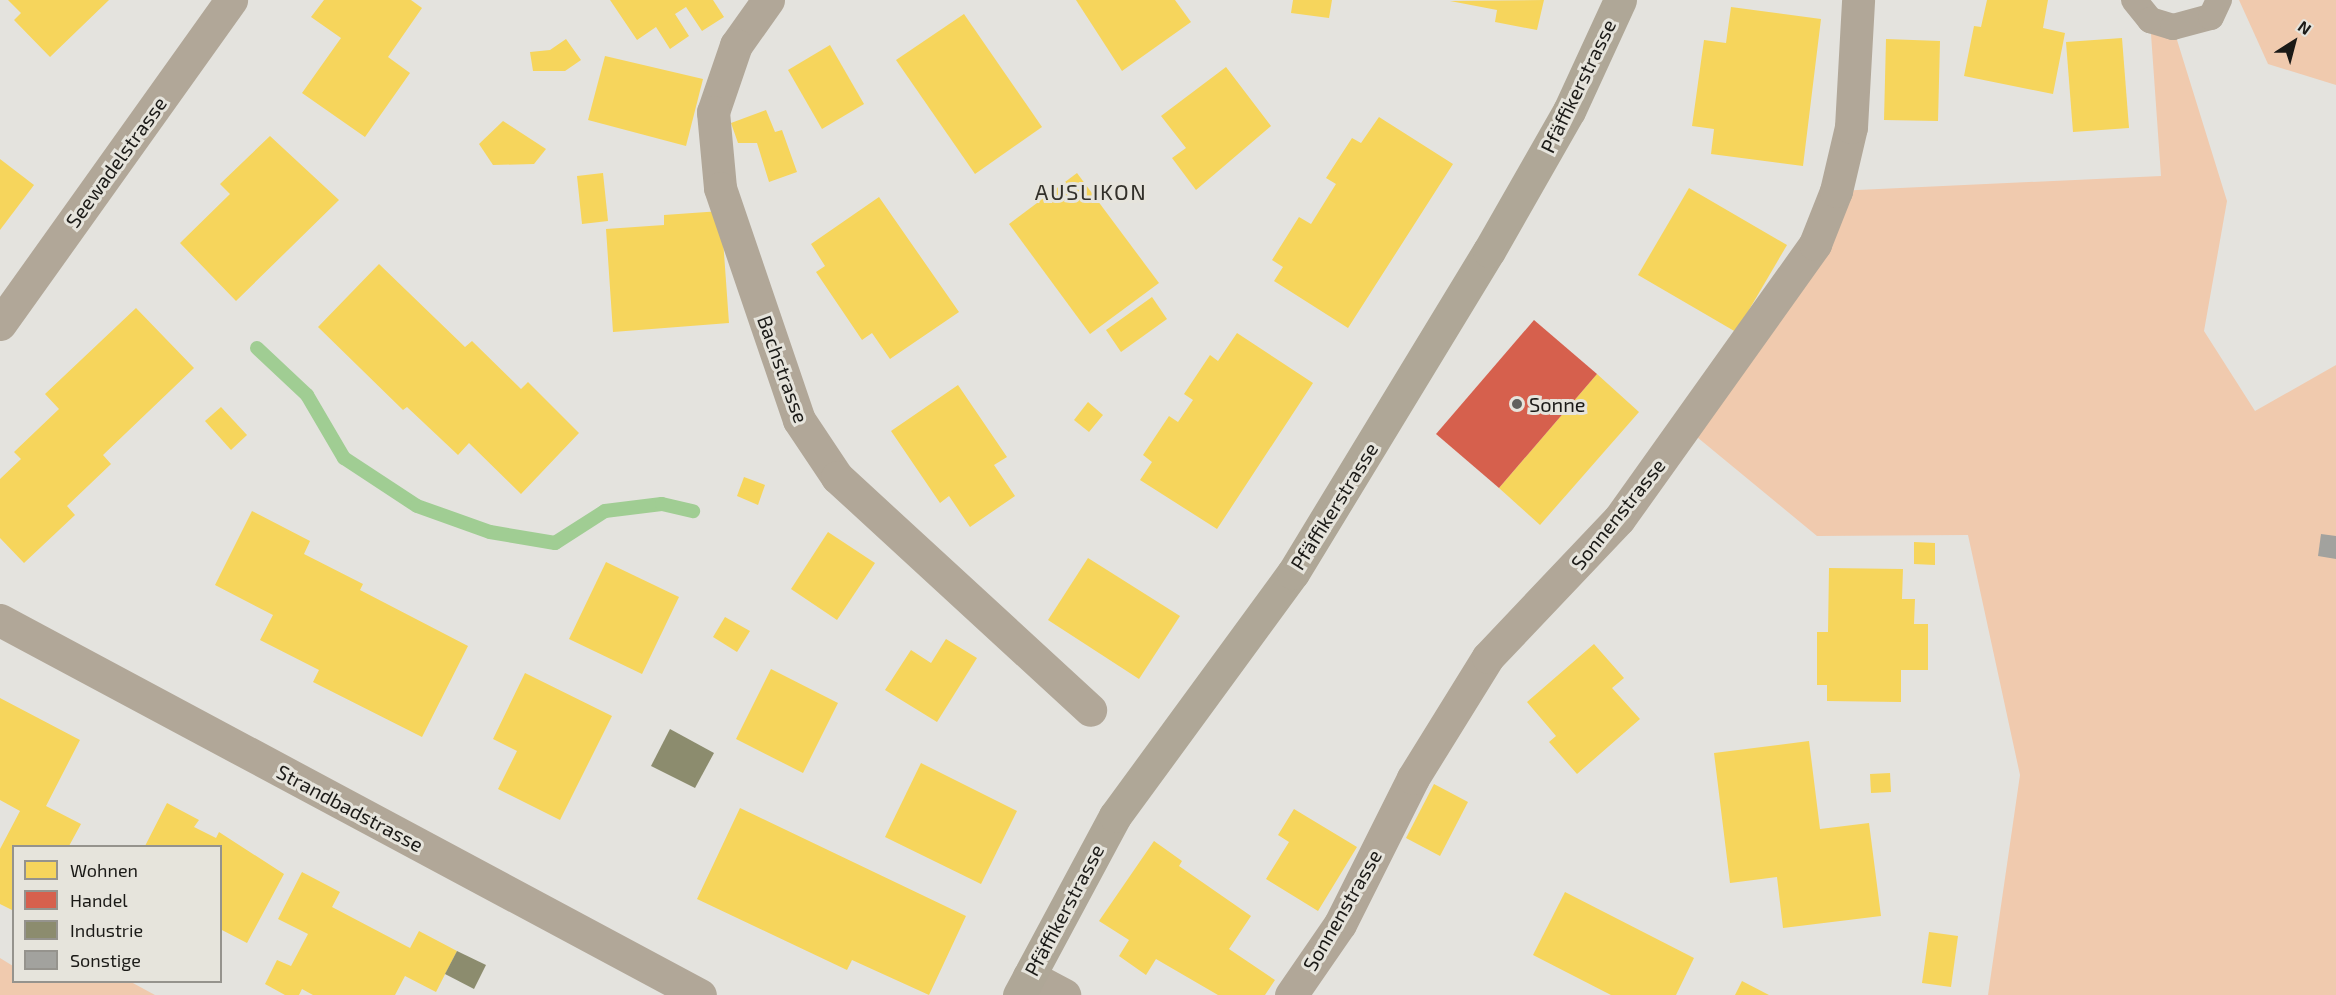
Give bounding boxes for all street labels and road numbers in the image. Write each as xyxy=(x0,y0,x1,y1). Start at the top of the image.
street label: Pfäffikerstrasse xyxy=(1535,15,1621,157)
street label: Seewadelstrasse xyxy=(60,92,172,232)
street label: Bachstrasse xyxy=(752,312,814,426)
street label: Pfäffikerstrasse xyxy=(1285,438,1383,574)
street label: Sonnenstrasse xyxy=(1566,454,1670,574)
street label: Strandbadstrasse xyxy=(273,759,427,857)
street label: Pfäffikerstrasse xyxy=(1019,840,1109,980)
street label: Sonnenstrasse xyxy=(1298,845,1386,975)

